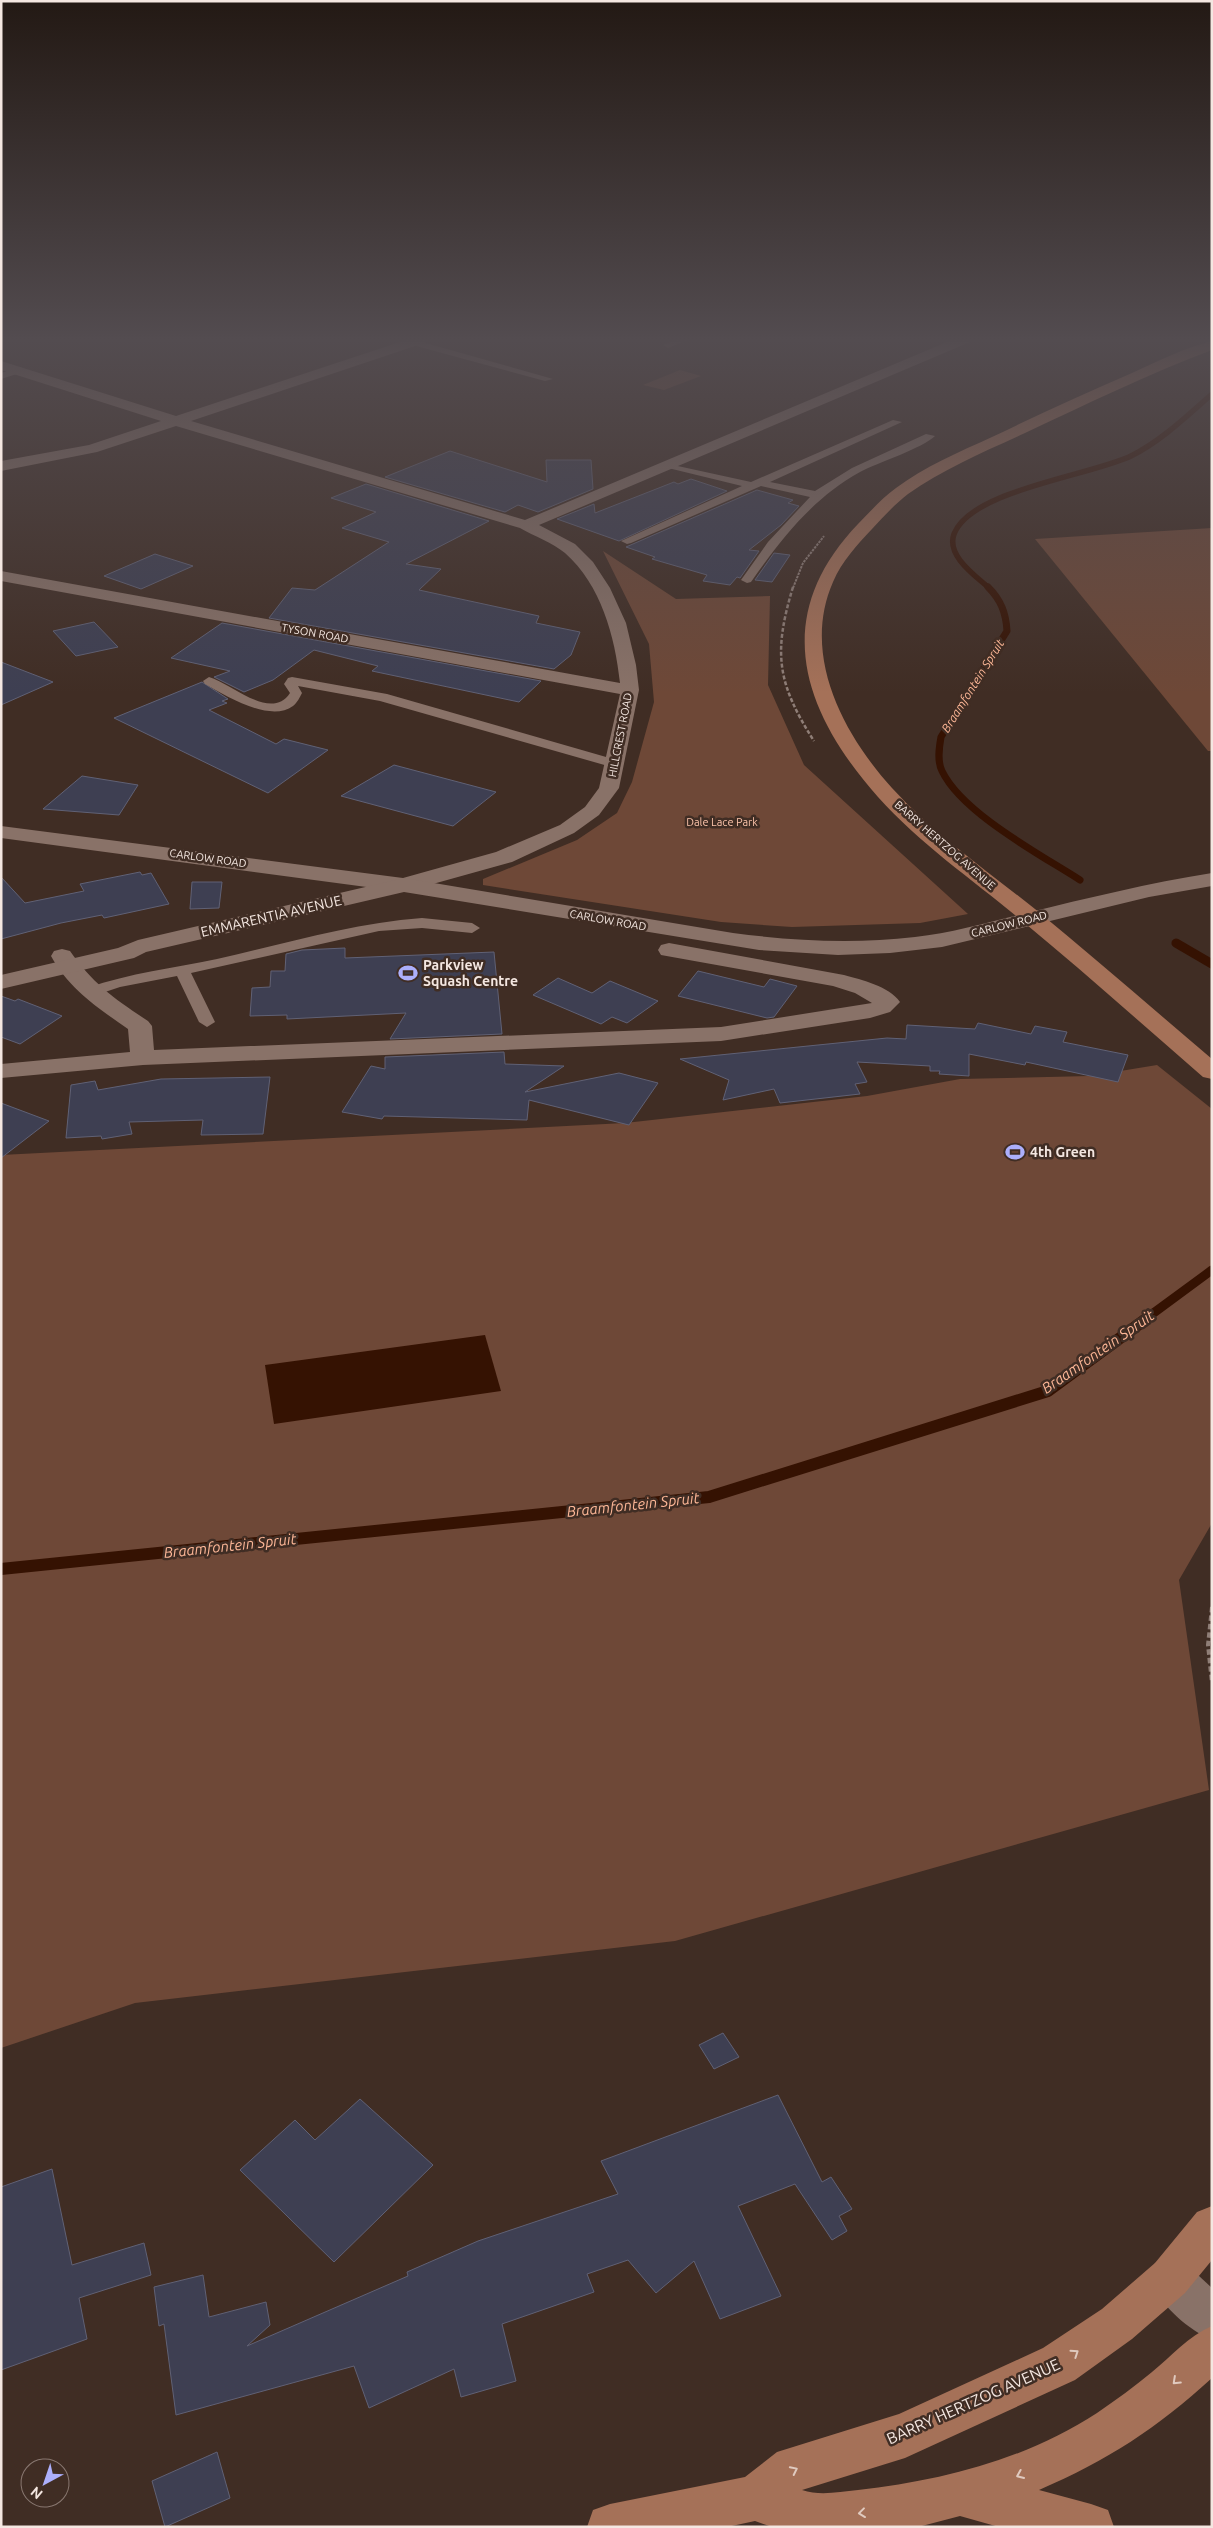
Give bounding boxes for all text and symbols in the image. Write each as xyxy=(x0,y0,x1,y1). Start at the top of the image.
street label: TYSON ROAD xyxy=(281,621,350,645)
water label: Braamfontein Spruit xyxy=(939,637,1007,734)
street label: HILLCREST ROAD xyxy=(606,692,634,778)
street label: BARRY HERTZOG AVENUE xyxy=(892,798,998,892)
park label: Dale Lace Park xyxy=(686,816,758,828)
street label: CARLOW ROAD xyxy=(169,847,248,869)
street label: EMMARENTIA AVENUE xyxy=(199,892,343,940)
street label: CARLOW ROAD xyxy=(569,907,648,933)
street label: CARLOW ROAD xyxy=(970,909,1048,939)
place label: Parkview Squash Centre xyxy=(423,957,518,989)
sports icon: Parkview Squash Centre xyxy=(397,962,419,984)
sports icon: 4th Green xyxy=(1004,1141,1026,1163)
place label: 4th Green xyxy=(1030,1144,1095,1160)
water label: Braamfontein Spruit xyxy=(1038,1306,1157,1397)
water label: Braamfontein Spruit xyxy=(566,1489,700,1520)
water label: Braamfontein Spruit xyxy=(163,1530,297,1561)
one-way arrow xyxy=(1069,2350,1079,2359)
street label: BARRY HERTZOG AVENUE xyxy=(884,2355,1062,2447)
one-way arrow xyxy=(1173,2375,1182,2384)
north arrow xyxy=(20,2458,70,2508)
one-way arrow xyxy=(789,2465,798,2476)
one-way arrow xyxy=(1016,2470,1024,2480)
text: N xyxy=(27,2483,46,2502)
one-way arrow xyxy=(858,2507,866,2518)

